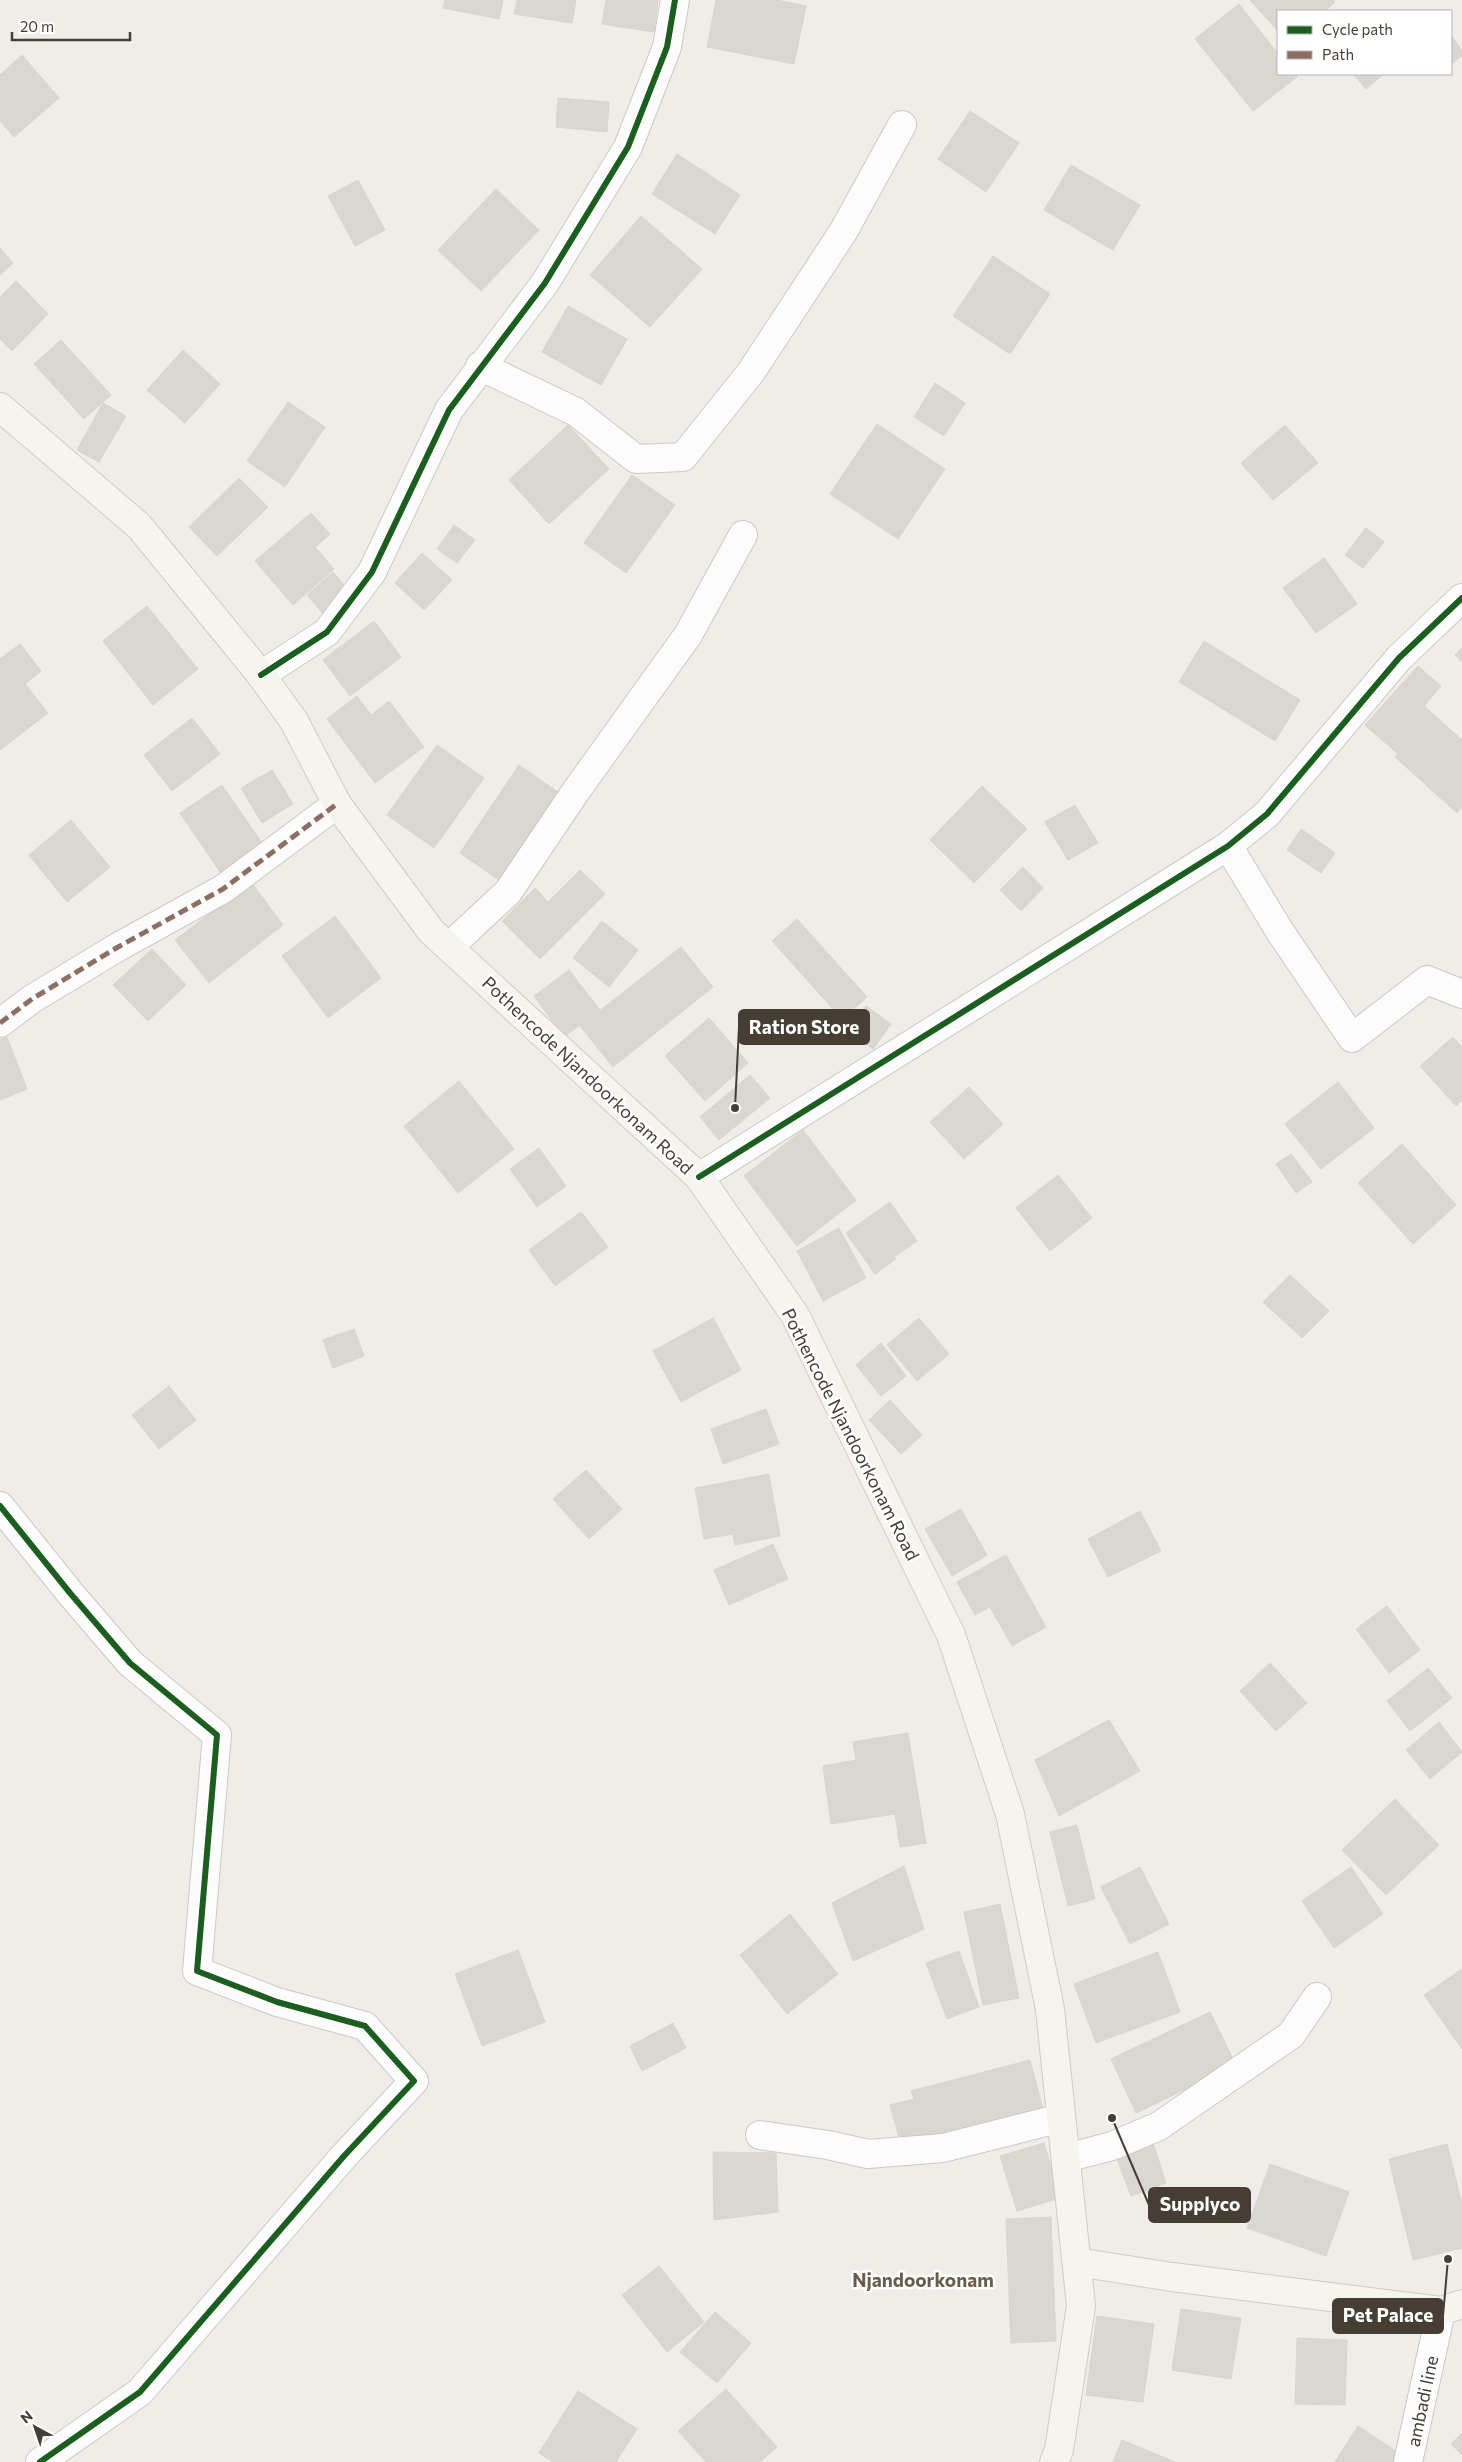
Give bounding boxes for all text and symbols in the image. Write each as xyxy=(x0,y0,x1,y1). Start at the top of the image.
scale bar xyxy=(12,10,130,42)
legend xyxy=(1277,10,1452,75)
text: 20 m xyxy=(20,17,54,35)
text: Cycle path xyxy=(1322,20,1393,38)
text: Path xyxy=(1322,45,1354,63)
street label: Pothencode Njandoorkonam Road xyxy=(478,971,698,1179)
callout: Ration Store xyxy=(739,1010,869,1044)
text: Ration Store xyxy=(749,1015,859,1038)
street label: Pothencode Njandoorkonam Road xyxy=(778,1304,924,1564)
callout: Supplyco xyxy=(1149,2188,1250,2222)
text: Supplyco xyxy=(1160,2192,1240,2215)
district label: Njandoorkonam xyxy=(852,2268,994,2291)
callout: Pet Palace xyxy=(1333,2299,1443,2333)
text: Pet Palace xyxy=(1343,2303,1433,2326)
street label: ambadi line xyxy=(1402,2353,1442,2449)
north arrow xyxy=(10,2402,60,2452)
text: N xyxy=(17,2407,36,2427)

